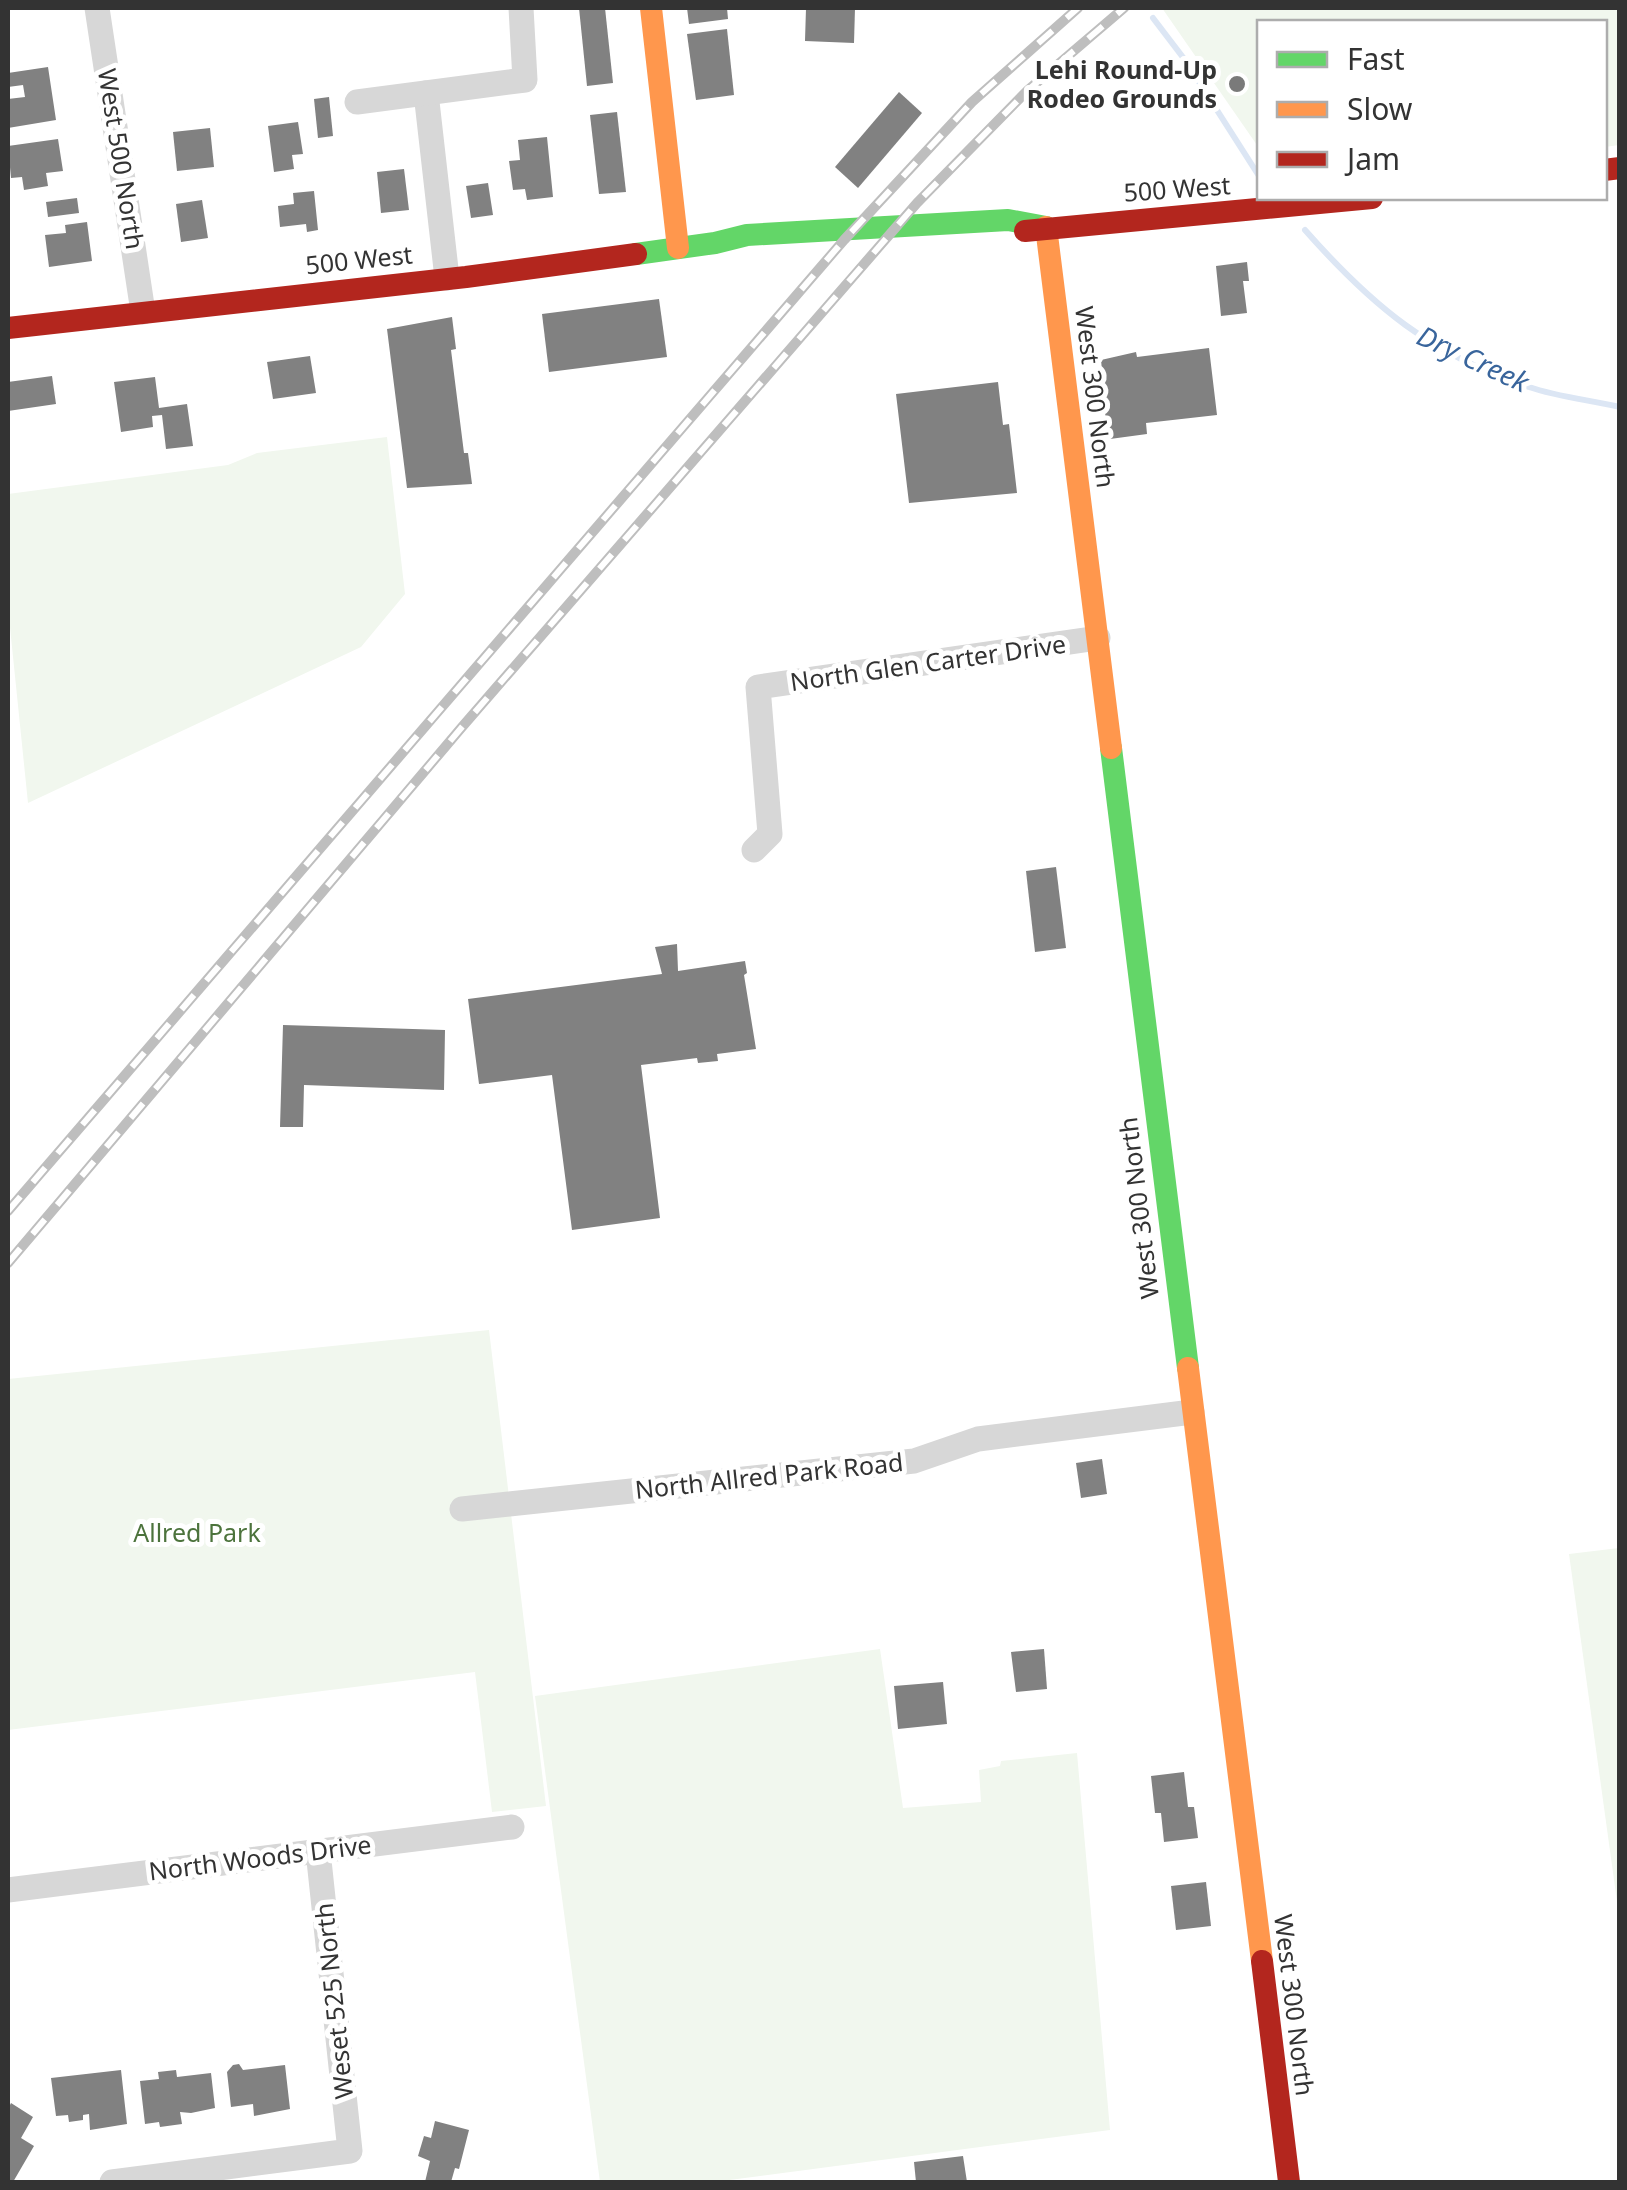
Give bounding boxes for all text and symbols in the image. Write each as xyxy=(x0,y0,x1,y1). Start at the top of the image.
legend xyxy=(1257,20,1607,200)
text: Fast xyxy=(1347,38,1405,79)
place label: Lehi Round-Up Rodeo Grounds xyxy=(1027,52,1217,115)
street label: West 500 North xyxy=(91,66,153,252)
marker: Lehi Round-Up Rodeo Grounds xyxy=(1226,73,1248,95)
text: Slow xyxy=(1347,88,1413,129)
text: Jam xyxy=(1344,138,1400,179)
street label: 500 West xyxy=(1122,167,1232,209)
street label: 500 West xyxy=(304,236,414,282)
street label: West 300 North xyxy=(1068,304,1124,490)
water label: Dry Creek xyxy=(1411,316,1536,401)
street label: North Glen Carter Drive xyxy=(788,626,1068,698)
street label: West 300 North xyxy=(1110,1115,1166,1301)
street label: North Allred Park Road xyxy=(633,1444,905,1506)
park label: Allred Park xyxy=(133,1515,261,1549)
street label: North Woods Drive xyxy=(147,1826,373,1888)
street label: Weset 525 North xyxy=(306,1901,360,2101)
street label: West 300 North xyxy=(1267,1912,1323,2098)

